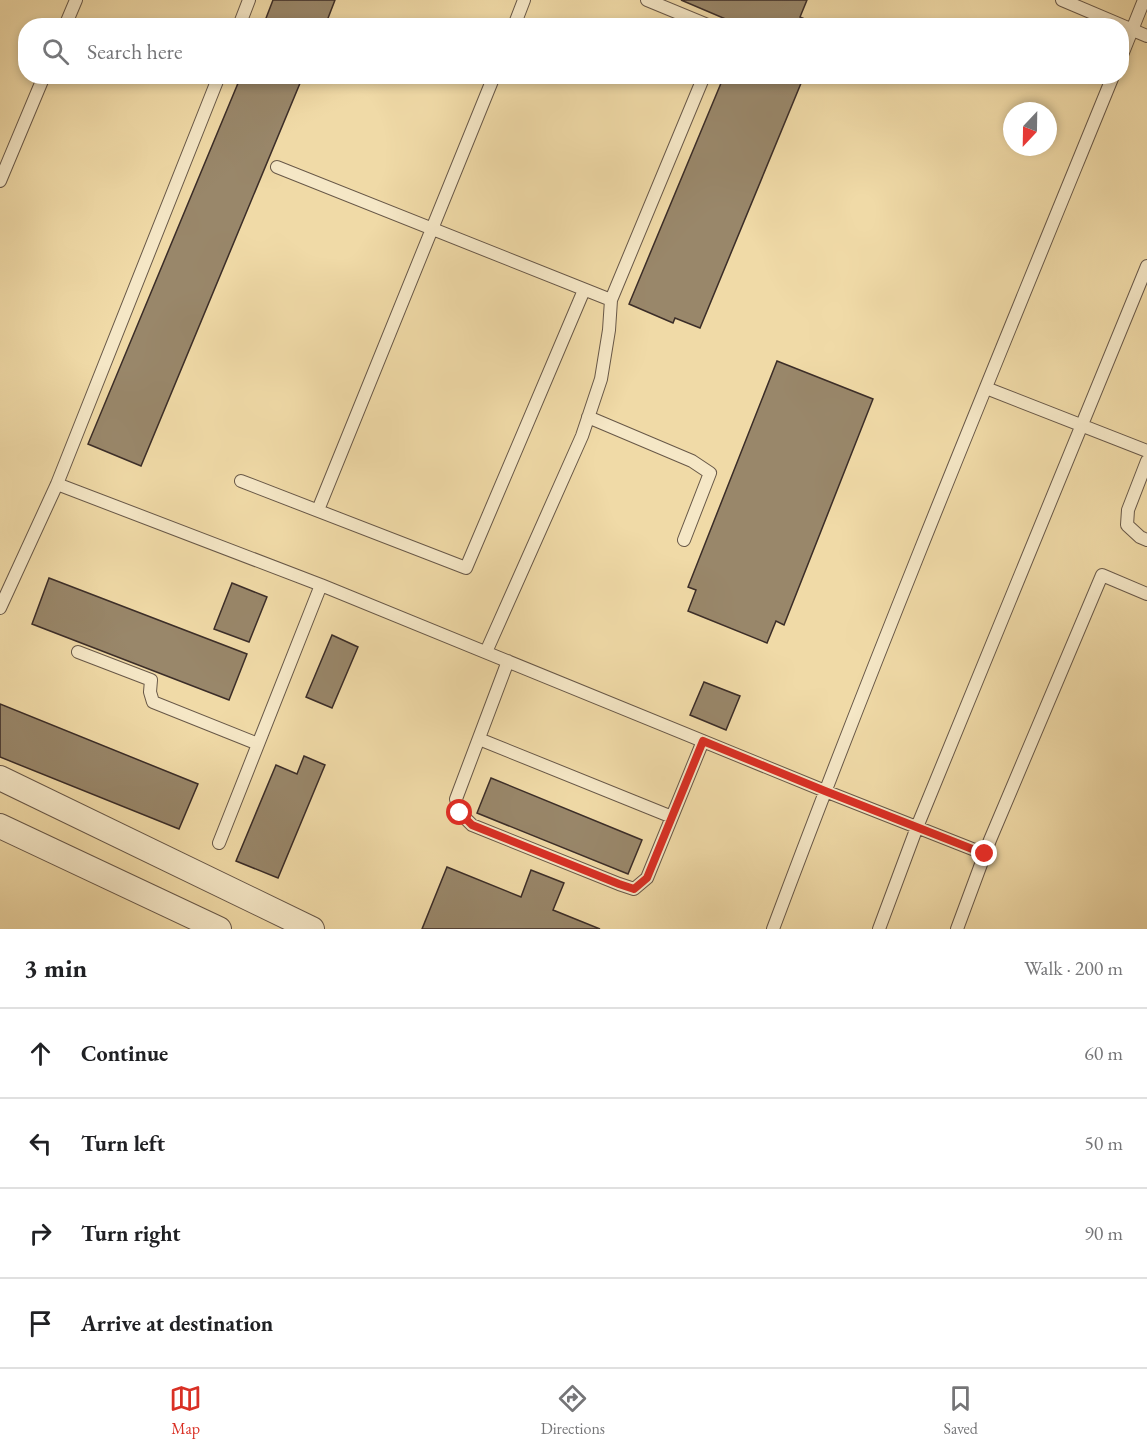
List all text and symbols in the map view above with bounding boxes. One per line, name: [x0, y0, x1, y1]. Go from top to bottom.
search box: [18, 18, 1129, 84]
icon: search: [39, 35, 72, 68]
text: Search here: [87, 37, 182, 66]
north arrow: [1003, 102, 1057, 156]
route start: [446, 799, 472, 825]
route end: [971, 840, 997, 866]
text: 3 min: [24, 951, 87, 985]
text: Walk · 200 m: [1024, 955, 1123, 981]
icon: ahead: [24, 1037, 57, 1070]
text: Continue: [81, 1039, 168, 1068]
text: 60 m: [1084, 1040, 1123, 1066]
icon: left: [24, 1127, 57, 1160]
text: Turn left: [81, 1129, 165, 1158]
text: 50 m: [1084, 1130, 1123, 1156]
icon: right: [24, 1217, 57, 1250]
text: Turn right: [81, 1219, 180, 1248]
text: 90 m: [1084, 1220, 1123, 1246]
icon: arrive: [24, 1307, 57, 1340]
text: Arrive at destination: [81, 1309, 273, 1338]
tab: Map: [169, 1382, 202, 1439]
tab: Directions: [541, 1382, 605, 1439]
tab: Saved: [943, 1382, 978, 1439]

